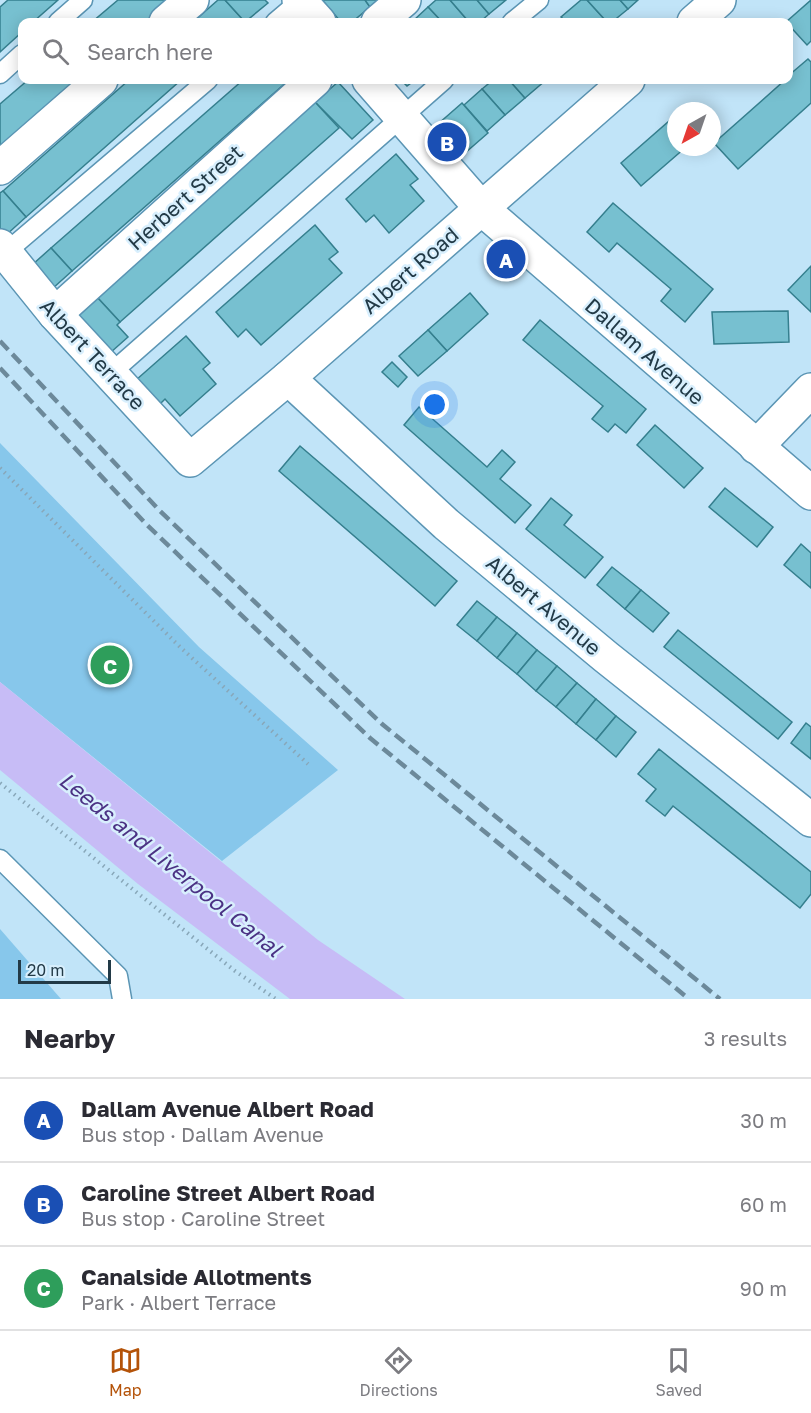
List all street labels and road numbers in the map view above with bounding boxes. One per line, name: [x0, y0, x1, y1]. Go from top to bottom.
street label: Herbert Street: [122, 139, 248, 255]
street label: Albert Road: [356, 221, 464, 319]
street label: Dallam Avenue: [580, 292, 710, 410]
street label: Albert Terrace: [35, 293, 151, 415]
street label: Albert Avenue: [481, 549, 607, 661]

